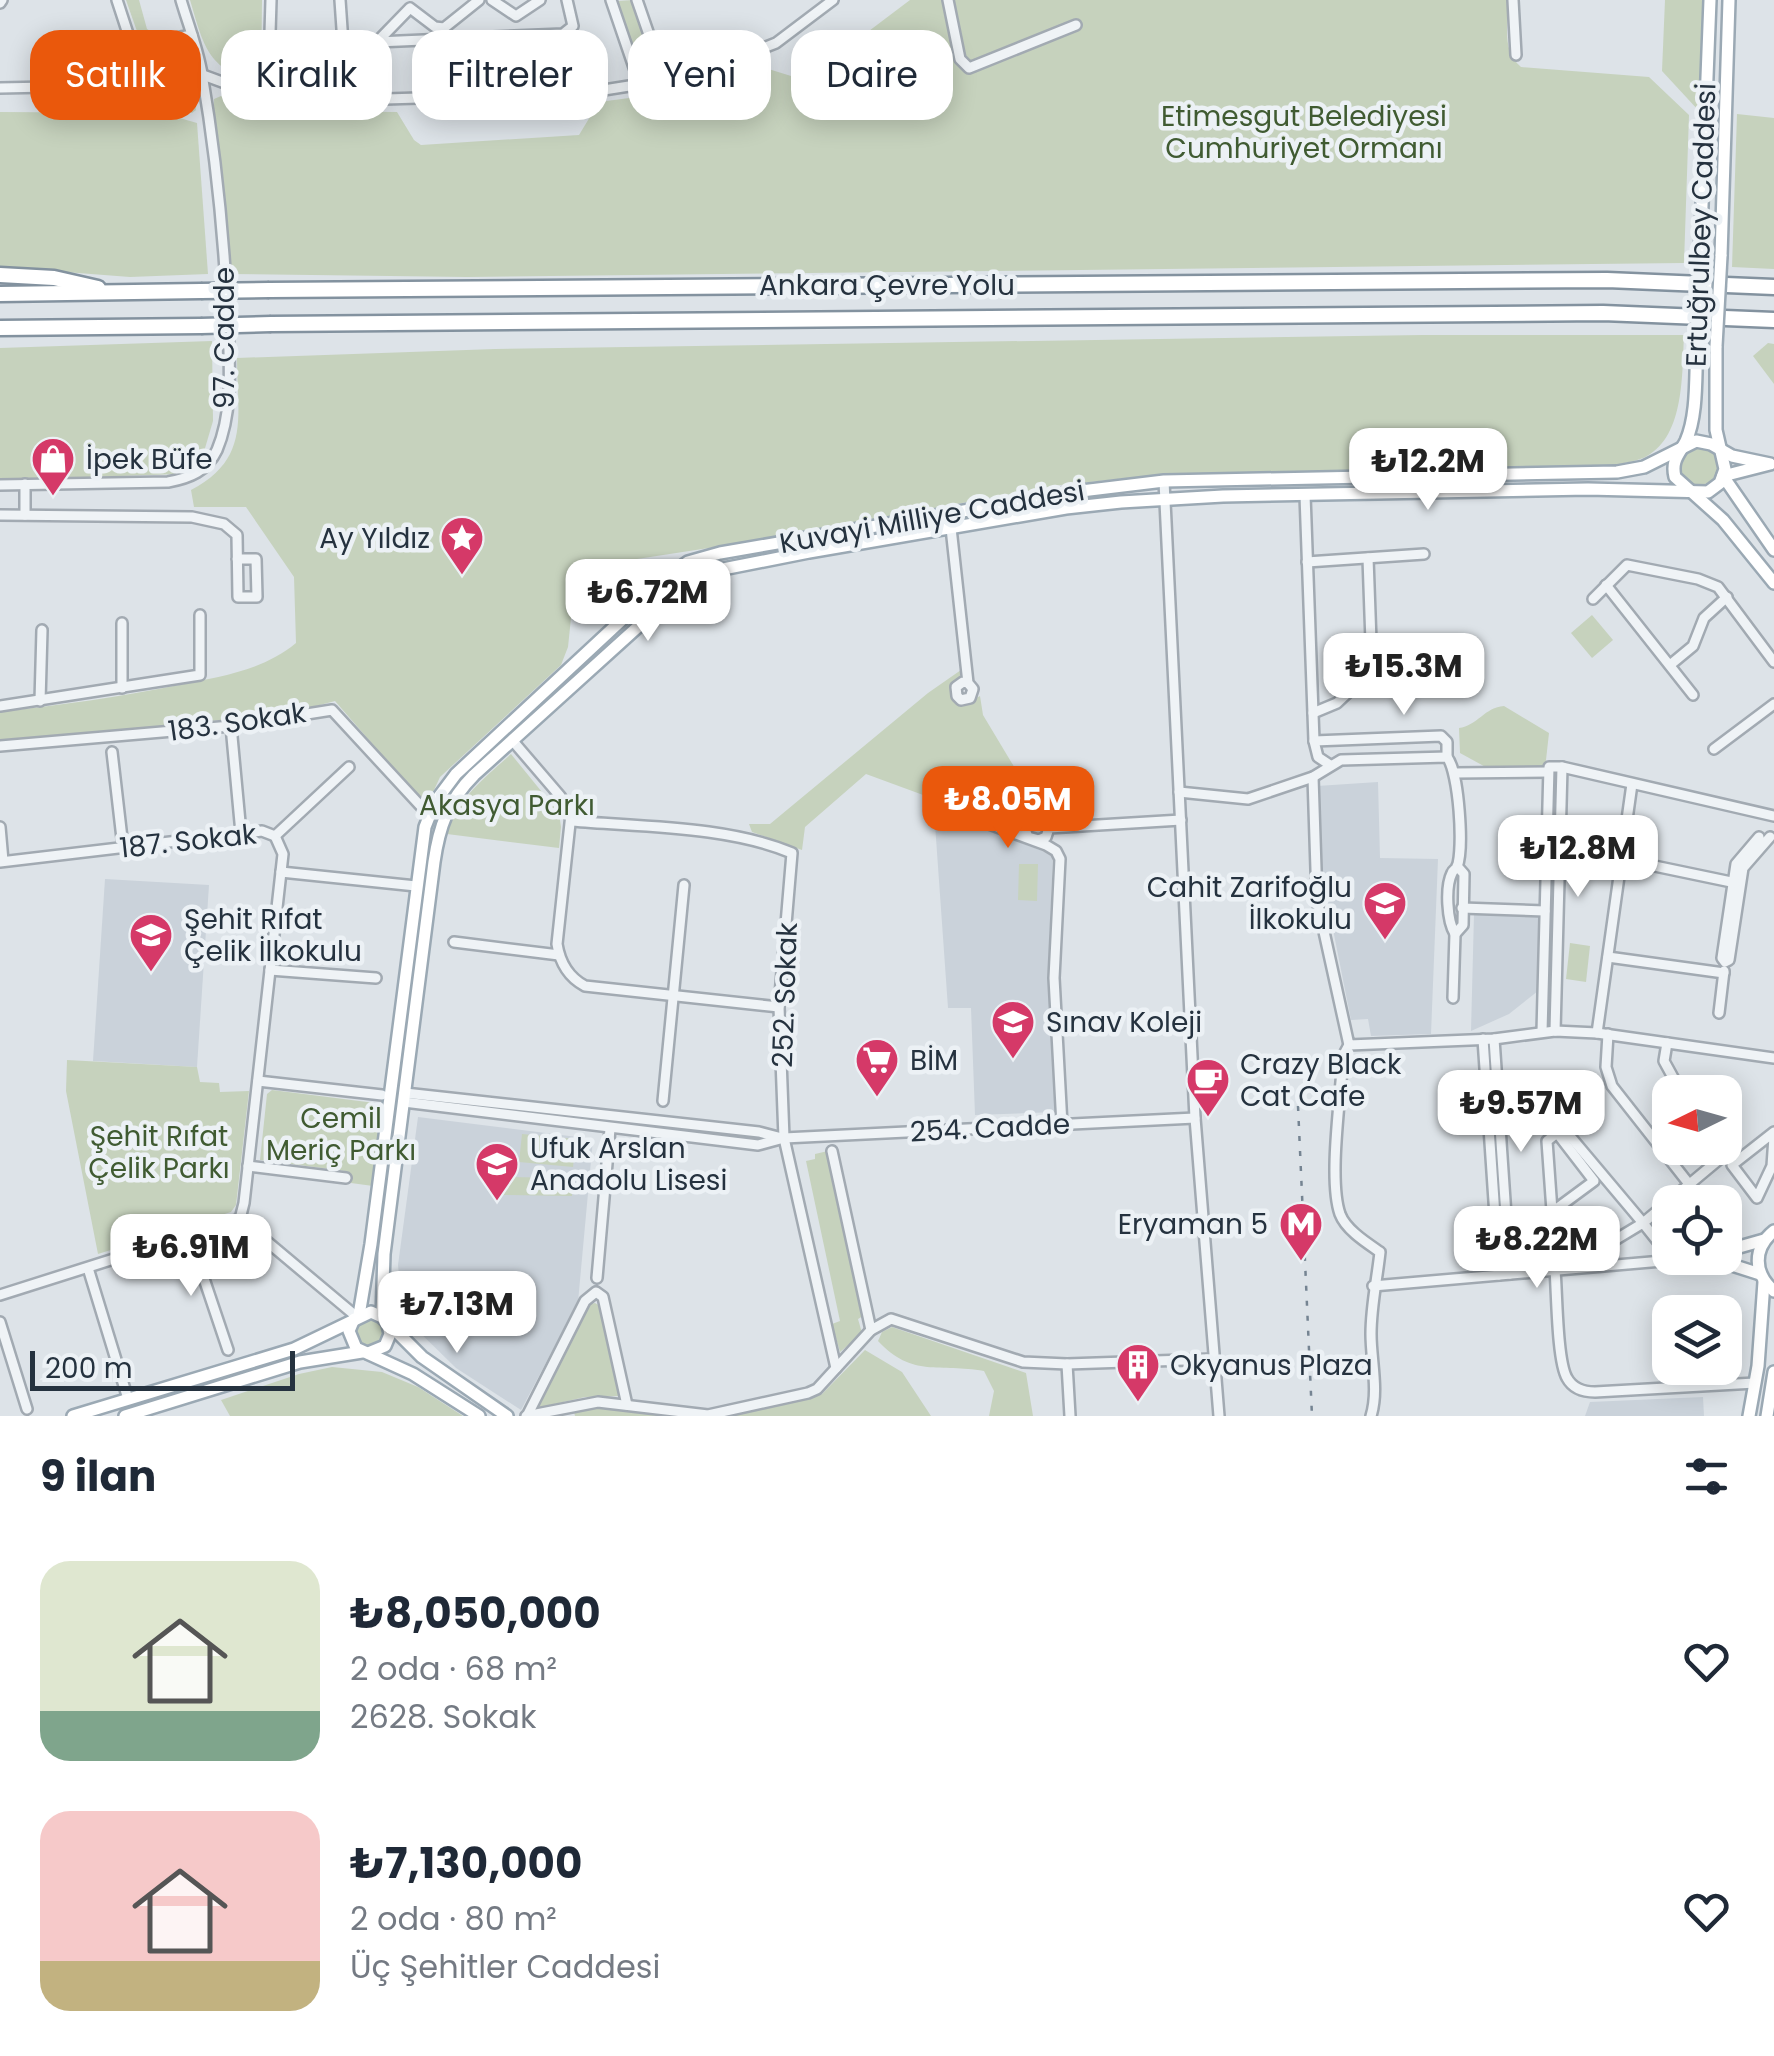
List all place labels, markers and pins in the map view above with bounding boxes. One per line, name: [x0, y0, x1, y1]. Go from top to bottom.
pin: ₺12.2M: [1347, 428, 1509, 513]
shop icon: İpek Büfe: [30, 436, 76, 497]
place label: İpek Büfe: [86, 440, 213, 479]
place icon: Ay Yıldız: [439, 515, 485, 576]
place label: Ay Yıldız: [319, 519, 430, 558]
pin: ₺6.72M: [567, 559, 729, 644]
pin: ₺15.3M: [1323, 633, 1485, 718]
pin: ₺8.05M: [927, 766, 1089, 851]
pin: ₺12.8M: [1497, 815, 1659, 900]
place label: Cahit Zarifoğlu İlkokulu: [1147, 868, 1352, 939]
school or university icon: Cahit Zarifoğlu İlkokulu: [1362, 880, 1408, 941]
place label: Şehit Rıfat Çelik İlkokulu: [184, 900, 362, 971]
school or university icon: Şehit Rıfat Çelik İlkokulu: [128, 912, 174, 973]
school or university icon: Sınav Koleji: [990, 999, 1036, 1060]
place label: Sınav Koleji: [1046, 1003, 1202, 1042]
supermarket icon: BİM: [854, 1037, 900, 1098]
place label: BİM: [910, 1041, 958, 1080]
place label: Crazy Black Cat Cafe: [1240, 1045, 1402, 1116]
cafe icon: Crazy Black Cat Cafe: [1185, 1057, 1231, 1118]
pin: ₺9.57M: [1440, 1070, 1602, 1155]
place label: Ufuk Arslan Anadolu Lisesi: [530, 1129, 727, 1200]
school or university icon: Ufuk Arslan Anadolu Lisesi: [474, 1141, 520, 1202]
metro station icon: Eryaman 5: [1278, 1201, 1324, 1262]
place label: Eryaman 5: [1118, 1205, 1268, 1244]
pin: ₺8.22M: [1456, 1206, 1618, 1291]
pin: ₺6.91M: [110, 1214, 272, 1299]
pin: ₺7.13M: [376, 1271, 538, 1356]
building icon: Okyanus Plaza: [1115, 1342, 1161, 1403]
place label: Okyanus Plaza: [1170, 1346, 1373, 1385]

